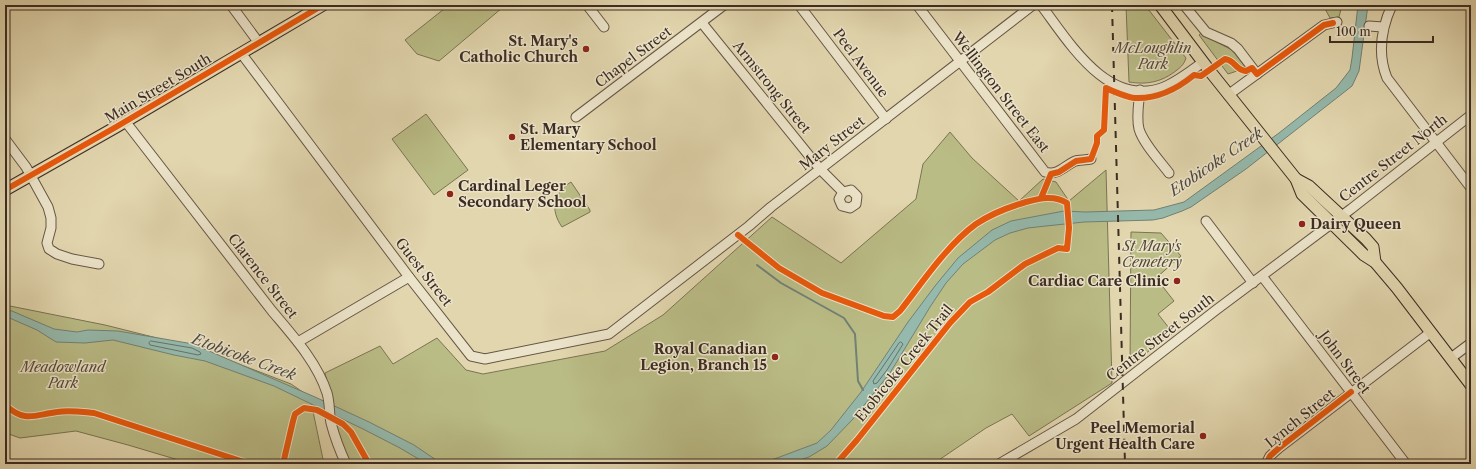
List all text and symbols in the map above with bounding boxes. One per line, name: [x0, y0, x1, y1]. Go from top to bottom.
scale bar: [1330, 18, 1433, 44]
street label: Chapel Street: [591, 22, 675, 92]
text: 100 m: [1336, 24, 1371, 39]
street label: Peel Avenue: [829, 25, 893, 101]
street label: Wellington Street East: [948, 27, 1054, 156]
place label: St. Mary's Catholic Church: [459, 32, 578, 66]
street label: Armstrong Street: [728, 36, 815, 137]
park label: McLoughlin Park: [1113, 39, 1191, 73]
marker: St. Mary's Catholic Church: [581, 44, 591, 54]
street label: Main Street South: [102, 49, 215, 127]
street label: Centre Street North: [1335, 110, 1451, 206]
street label: Mary Street: [796, 112, 868, 174]
place label: St. Mary Elementary School: [520, 120, 657, 154]
water label: Etobicoke Creek: [1164, 123, 1266, 200]
marker: St. Mary Elementary School: [507, 132, 517, 142]
place label: Cardinal Leger Secondary School: [458, 177, 587, 211]
marker: Cardinal Leger Secondary School: [445, 189, 455, 199]
place label: Dairy Queen: [1310, 215, 1402, 233]
marker: Dairy Queen: [1297, 219, 1307, 229]
street label: Clarence Street: [224, 230, 302, 322]
street label: Guest Street: [392, 234, 456, 310]
park label: St Mary's Cemetery: [1121, 237, 1182, 271]
place label: Cardiac Care Clinic: [1028, 272, 1169, 290]
marker: Cardiac Care Clinic: [1172, 276, 1182, 286]
street label: Centre Street South: [1102, 289, 1218, 385]
street label: Etobicoke Creek Trail: [851, 301, 957, 425]
street label: John Street: [1314, 325, 1375, 397]
water label: Etobicoke Creek: [189, 329, 299, 384]
place label: Royal Canadian Legion, Branch 15: [640, 340, 767, 374]
marker: Royal Canadian Legion, Branch 15: [770, 352, 780, 362]
park label: Meadowland Park: [19, 358, 107, 392]
street label: Lynch Street: [1261, 384, 1339, 452]
place label: Peel Memorial Urgent Health Care: [1055, 419, 1195, 453]
marker: Peel Memorial Urgent Health Care: [1198, 431, 1208, 441]

